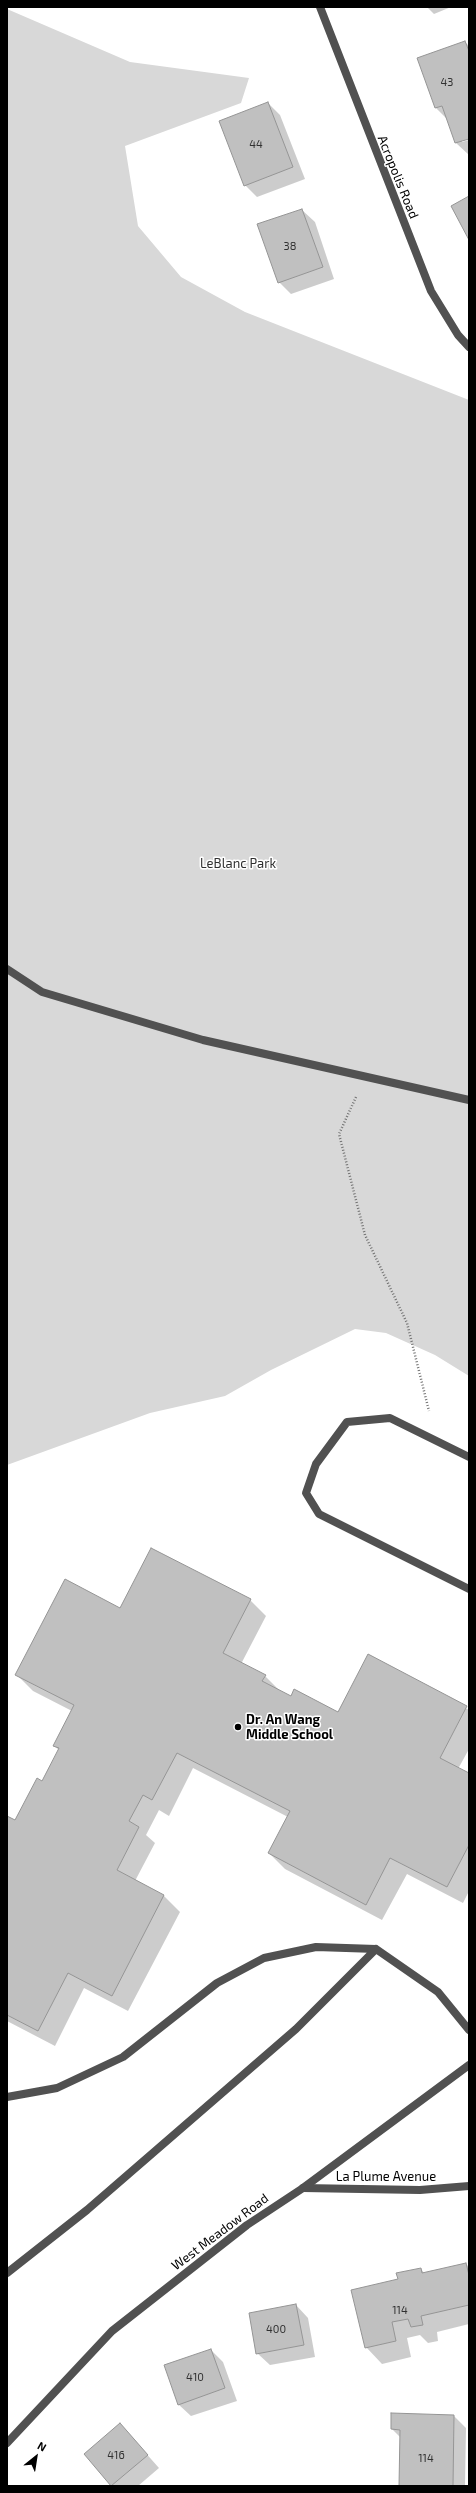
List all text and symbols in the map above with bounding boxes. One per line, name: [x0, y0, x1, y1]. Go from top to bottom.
house number: 43: [441, 75, 453, 89]
street label: Acropolis Road: [374, 133, 422, 221]
house number: 44: [249, 137, 263, 151]
house number: 38: [284, 239, 296, 253]
park label: LeBlanc Park: [200, 856, 276, 872]
place label: Dr. An Wang Middle School: [246, 1712, 333, 1743]
marker: Dr. An Wang Middle School: [233, 1722, 243, 1732]
street label: La Plume Avenue: [336, 2169, 436, 2185]
street label: West Meadow Road: [168, 2190, 272, 2274]
house number: 114: [392, 2303, 408, 2317]
house number: 400: [266, 2322, 286, 2336]
house number: 410: [186, 2370, 204, 2384]
north arrow: [16, 2437, 56, 2477]
text: N: [36, 2439, 49, 2454]
house number: 416: [107, 2448, 125, 2462]
house number: 114: [418, 2451, 434, 2465]

